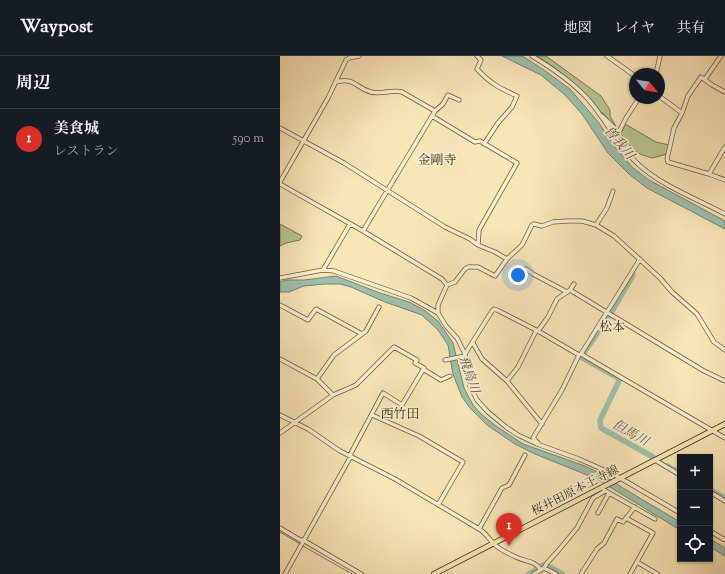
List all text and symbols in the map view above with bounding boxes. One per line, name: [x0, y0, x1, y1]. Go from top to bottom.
text: Waypost: [20, 14, 93, 41]
text: 地図: [564, 19, 592, 39]
text: レイヤ: [614, 19, 655, 39]
text: 共有: [677, 19, 705, 39]
north arrow: [629, 68, 665, 104]
text: 周辺: [16, 72, 50, 96]
text: 美食城: [54, 119, 99, 140]
water label: 曽我川: [599, 123, 639, 166]
text: 1: [27, 130, 31, 148]
text: 590 m: [233, 130, 264, 148]
text: レストラン: [54, 143, 119, 161]
district label: 金剛寺: [417, 152, 457, 170]
your location: [508, 265, 528, 285]
district label: 松本: [599, 319, 625, 337]
water label: 飛鳥川: [453, 353, 484, 398]
district label: 西竹田: [380, 406, 420, 424]
water label: 但馬川: [609, 416, 653, 452]
map controls: [677, 454, 713, 562]
button: +: [677, 454, 713, 490]
street label: 桜井田原本王寺線: [529, 461, 622, 521]
button: −: [677, 490, 713, 526]
pin: 1: [496, 513, 522, 546]
button: locate: [677, 526, 713, 562]

